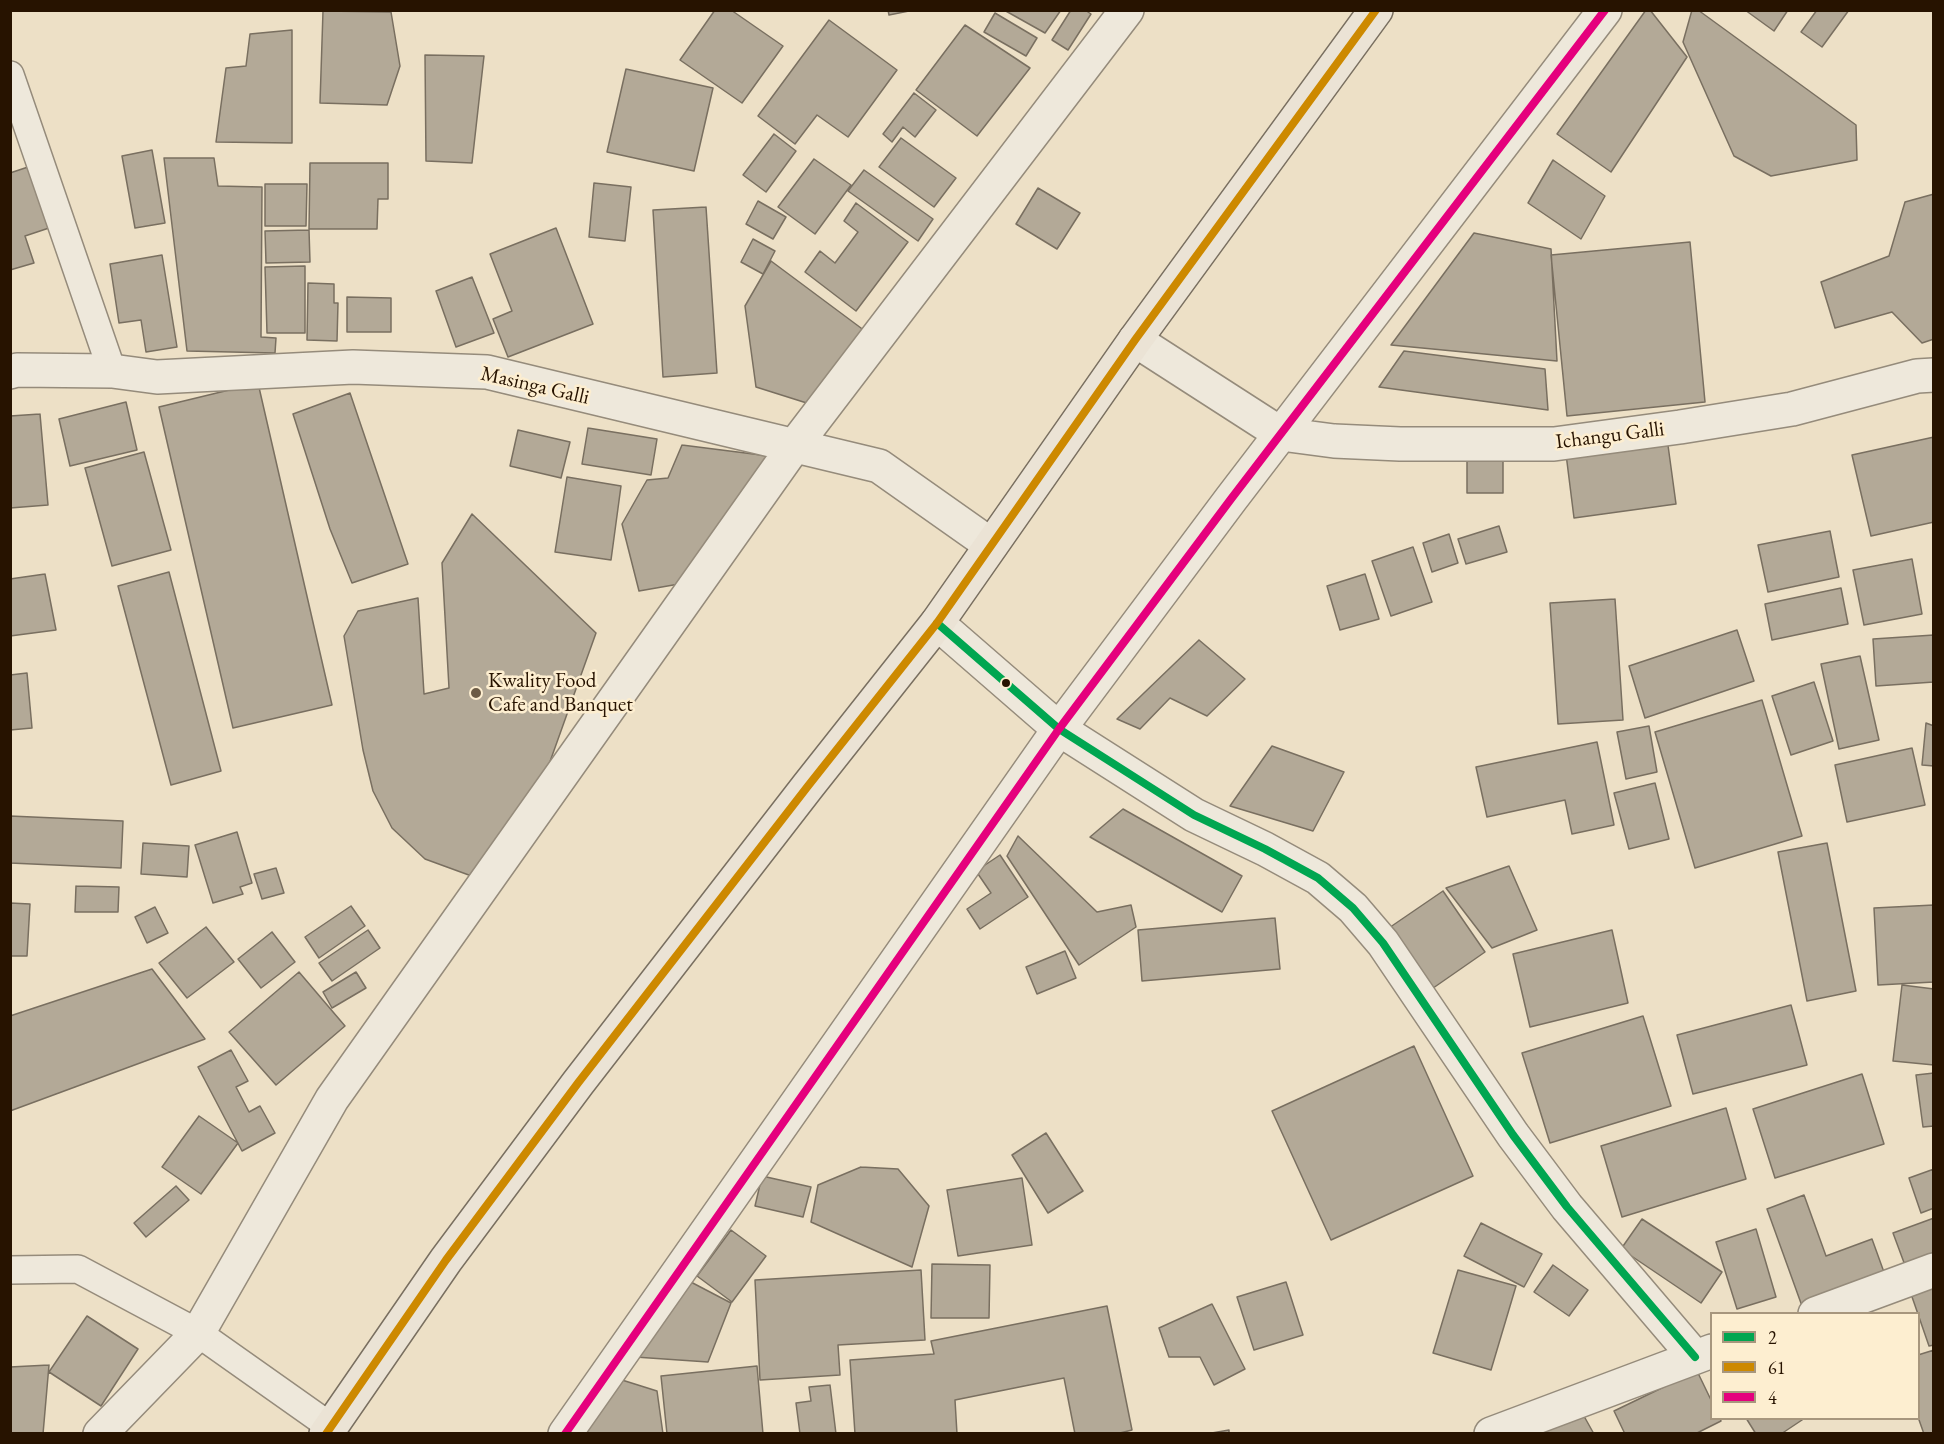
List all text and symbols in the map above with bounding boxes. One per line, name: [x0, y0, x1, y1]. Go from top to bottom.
street label: Masinga Galli: [478, 361, 592, 411]
street label: Ichangu Galli: [1554, 417, 1666, 455]
place label: Kwality Food Cafe and Banquet: [488, 668, 633, 718]
unlabelled marker: [1000, 677, 1012, 689]
marker: Kwality Food Cafe and Banquet: [469, 686, 483, 700]
legend: [1710, 1312, 1920, 1420]
text: 2: [1768, 1326, 1777, 1349]
text: 61: [1768, 1356, 1785, 1379]
text: 4: [1768, 1386, 1777, 1409]

